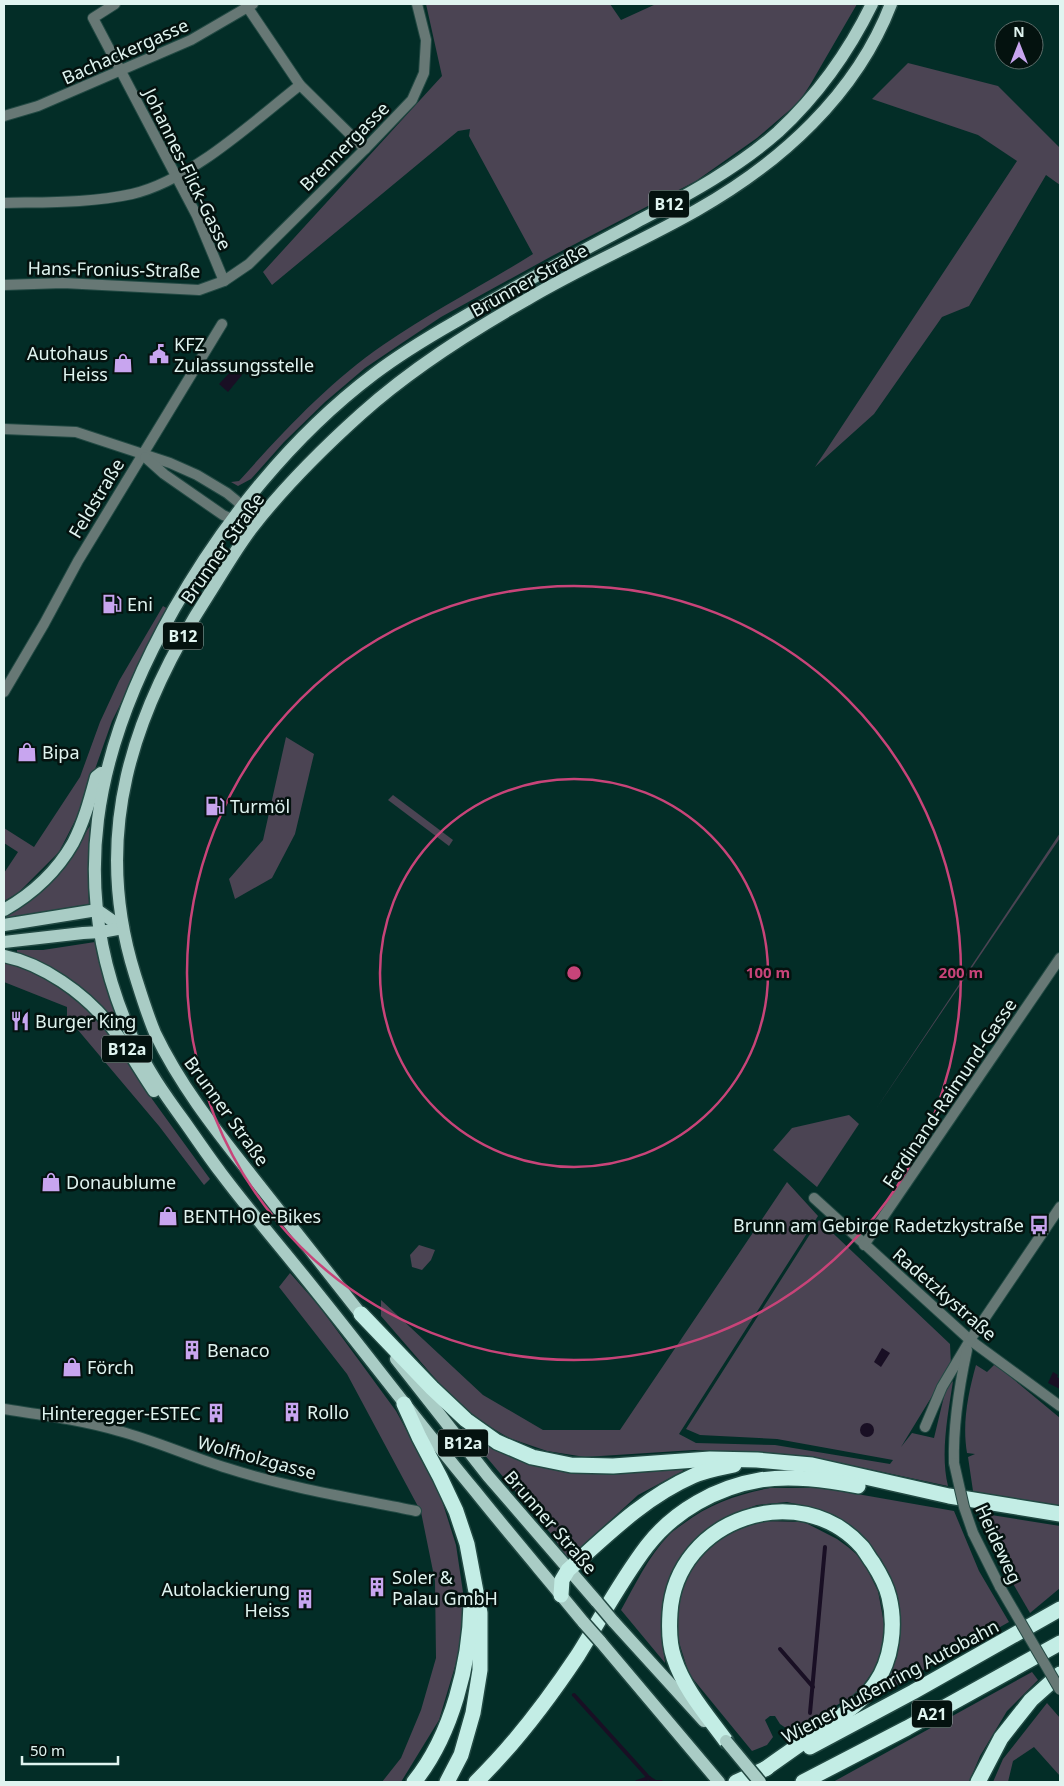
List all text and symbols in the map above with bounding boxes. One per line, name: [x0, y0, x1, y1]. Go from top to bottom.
street label: Bachackergasse: [58, 12, 192, 90]
north arrow: [994, 20, 1044, 70]
text: N: [1013, 22, 1025, 41]
street label: Johannes-Flick-Gasse: [138, 82, 238, 254]
street label: Brennergasse: [294, 96, 394, 196]
road number: B12: [649, 190, 689, 218]
street label: Brunner Straße: [466, 238, 592, 322]
street label: Hans-Fronius-Straße: [27, 255, 201, 283]
place label: KFZ Zulassungsstelle: [174, 332, 314, 377]
place label: Autohaus Heiss: [27, 341, 108, 386]
public building icon: KFZ Zulassungsstelle: [148, 343, 170, 365]
shop icon: Autohaus Heiss: [112, 352, 134, 374]
street label: Feldstraße: [63, 454, 129, 542]
street label: Brunner Straße: [175, 488, 269, 608]
place label: Eni: [127, 592, 153, 616]
fuel station icon: Eni: [101, 593, 123, 615]
road number: B12: [163, 622, 203, 650]
place label: Bipa: [42, 740, 80, 764]
shop icon: Bipa: [16, 741, 38, 763]
place label: Turmöl: [230, 794, 290, 818]
fuel station icon: Turmöl: [204, 795, 226, 817]
text: 100 m: [746, 962, 790, 982]
text: 200 m: [939, 962, 983, 982]
centre of rings: [565, 964, 583, 982]
street label: Ferdinand-Raimund-Gasse: [876, 993, 1022, 1193]
place label: Burger King: [35, 1009, 136, 1033]
restaurant icon: Burger King: [9, 1010, 31, 1032]
road number: B12a: [102, 1036, 152, 1062]
street label: Brunner Straße: [179, 1051, 275, 1171]
place label: Donaublume: [66, 1170, 176, 1194]
shop icon: Donaublume: [40, 1171, 62, 1193]
place label: BENTHO e-Bikes: [183, 1204, 321, 1228]
shop icon: BENTHO e-Bikes: [157, 1205, 179, 1227]
place label: Brunn am Gebirge Radetzkystraße: [733, 1213, 1024, 1237]
bus stop icon: Brunn am Gebirge Radetzkystraße: [1028, 1214, 1050, 1236]
street label: Radetzkystraße: [888, 1242, 1002, 1346]
place label: Benaco: [207, 1338, 270, 1362]
building icon: Benaco: [181, 1339, 203, 1361]
place label: Förch: [87, 1355, 134, 1379]
shop icon: Förch: [61, 1356, 83, 1378]
place label: Rollo: [307, 1400, 349, 1424]
place label: Hinteregger-ESTEC: [41, 1401, 201, 1425]
building icon: Rollo: [281, 1401, 303, 1423]
building icon: Hinteregger-ESTEC: [205, 1402, 227, 1424]
street label: Wolfholzgasse: [195, 1430, 319, 1484]
road number: B12a: [438, 1430, 488, 1456]
street label: Brunner Straße: [499, 1465, 603, 1579]
street label: Heideweg: [970, 1501, 1028, 1587]
place label: Soler & Palau GmbH: [392, 1565, 498, 1610]
building icon: Soler & Palau GmbH: [366, 1576, 388, 1598]
place label: Autolackierung Heiss: [161, 1577, 290, 1622]
building icon: Autolackierung Heiss: [294, 1588, 316, 1610]
street label: Wiener Außenring Autobahn: [777, 1613, 1003, 1749]
road number: A21: [912, 1700, 952, 1728]
scale bar: [22, 1734, 119, 1766]
text: 50 m: [30, 1740, 65, 1760]

